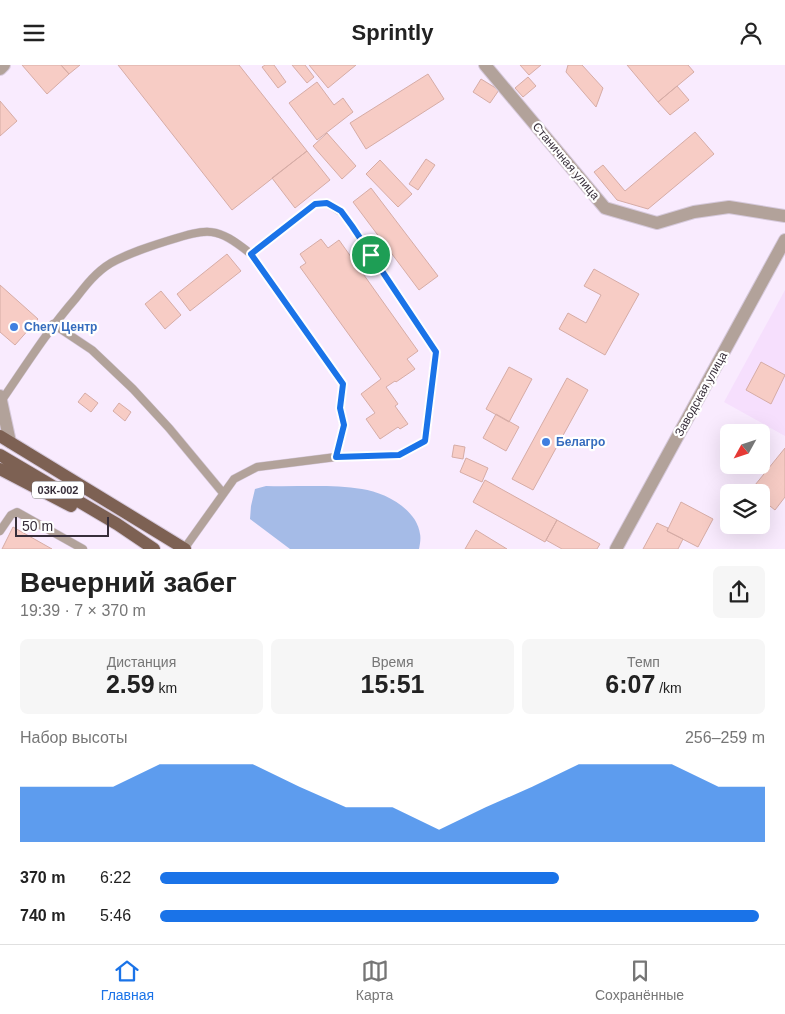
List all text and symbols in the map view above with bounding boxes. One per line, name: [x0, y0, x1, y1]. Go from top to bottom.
icon: menu: [20, 19, 48, 47]
icon: person: [737, 19, 765, 47]
text: Sprintly: [352, 20, 433, 45]
street label: Станичная улица: [530, 120, 603, 203]
pin: [350, 234, 392, 276]
icon: arrive: [357, 241, 385, 269]
place label: Chery Центр: [24, 320, 97, 334]
marker: Chery Центр: [8, 321, 20, 333]
street label: Заводская улица: [672, 349, 730, 439]
north arrow: [720, 424, 770, 474]
map controls: [720, 424, 770, 534]
place label: Белагро: [556, 435, 605, 449]
marker: Белагро: [540, 436, 552, 448]
road number: 03К-002: [32, 481, 84, 499]
button: layers: [720, 484, 770, 534]
scale bar: [15, 514, 109, 537]
text: 50 m: [22, 518, 53, 534]
button: share: [713, 566, 765, 618]
text: Вечерний забег: [20, 567, 237, 598]
text: 19:39 · 7 × 370 m: [20, 602, 146, 619]
text: Дистанция: [107, 654, 176, 670]
text: Время: [371, 654, 414, 670]
text: Темп: [627, 654, 660, 670]
text: 2.59: [106, 670, 155, 698]
text: 15:51: [361, 670, 424, 698]
text: 6:07: [605, 670, 655, 698]
text: km: [155, 680, 177, 696]
text: /km: [655, 680, 682, 696]
text: Набор высоты: [20, 729, 127, 746]
text: 256–259 m: [685, 729, 765, 746]
text: 370 m: [20, 869, 65, 886]
text: 6:22: [100, 869, 131, 886]
text: 740 m: [20, 907, 65, 924]
text: 5:46: [100, 907, 131, 924]
tab: Главная: [101, 957, 154, 1003]
tab: Карта: [356, 957, 393, 1003]
tab: Сохранённые: [595, 957, 684, 1003]

